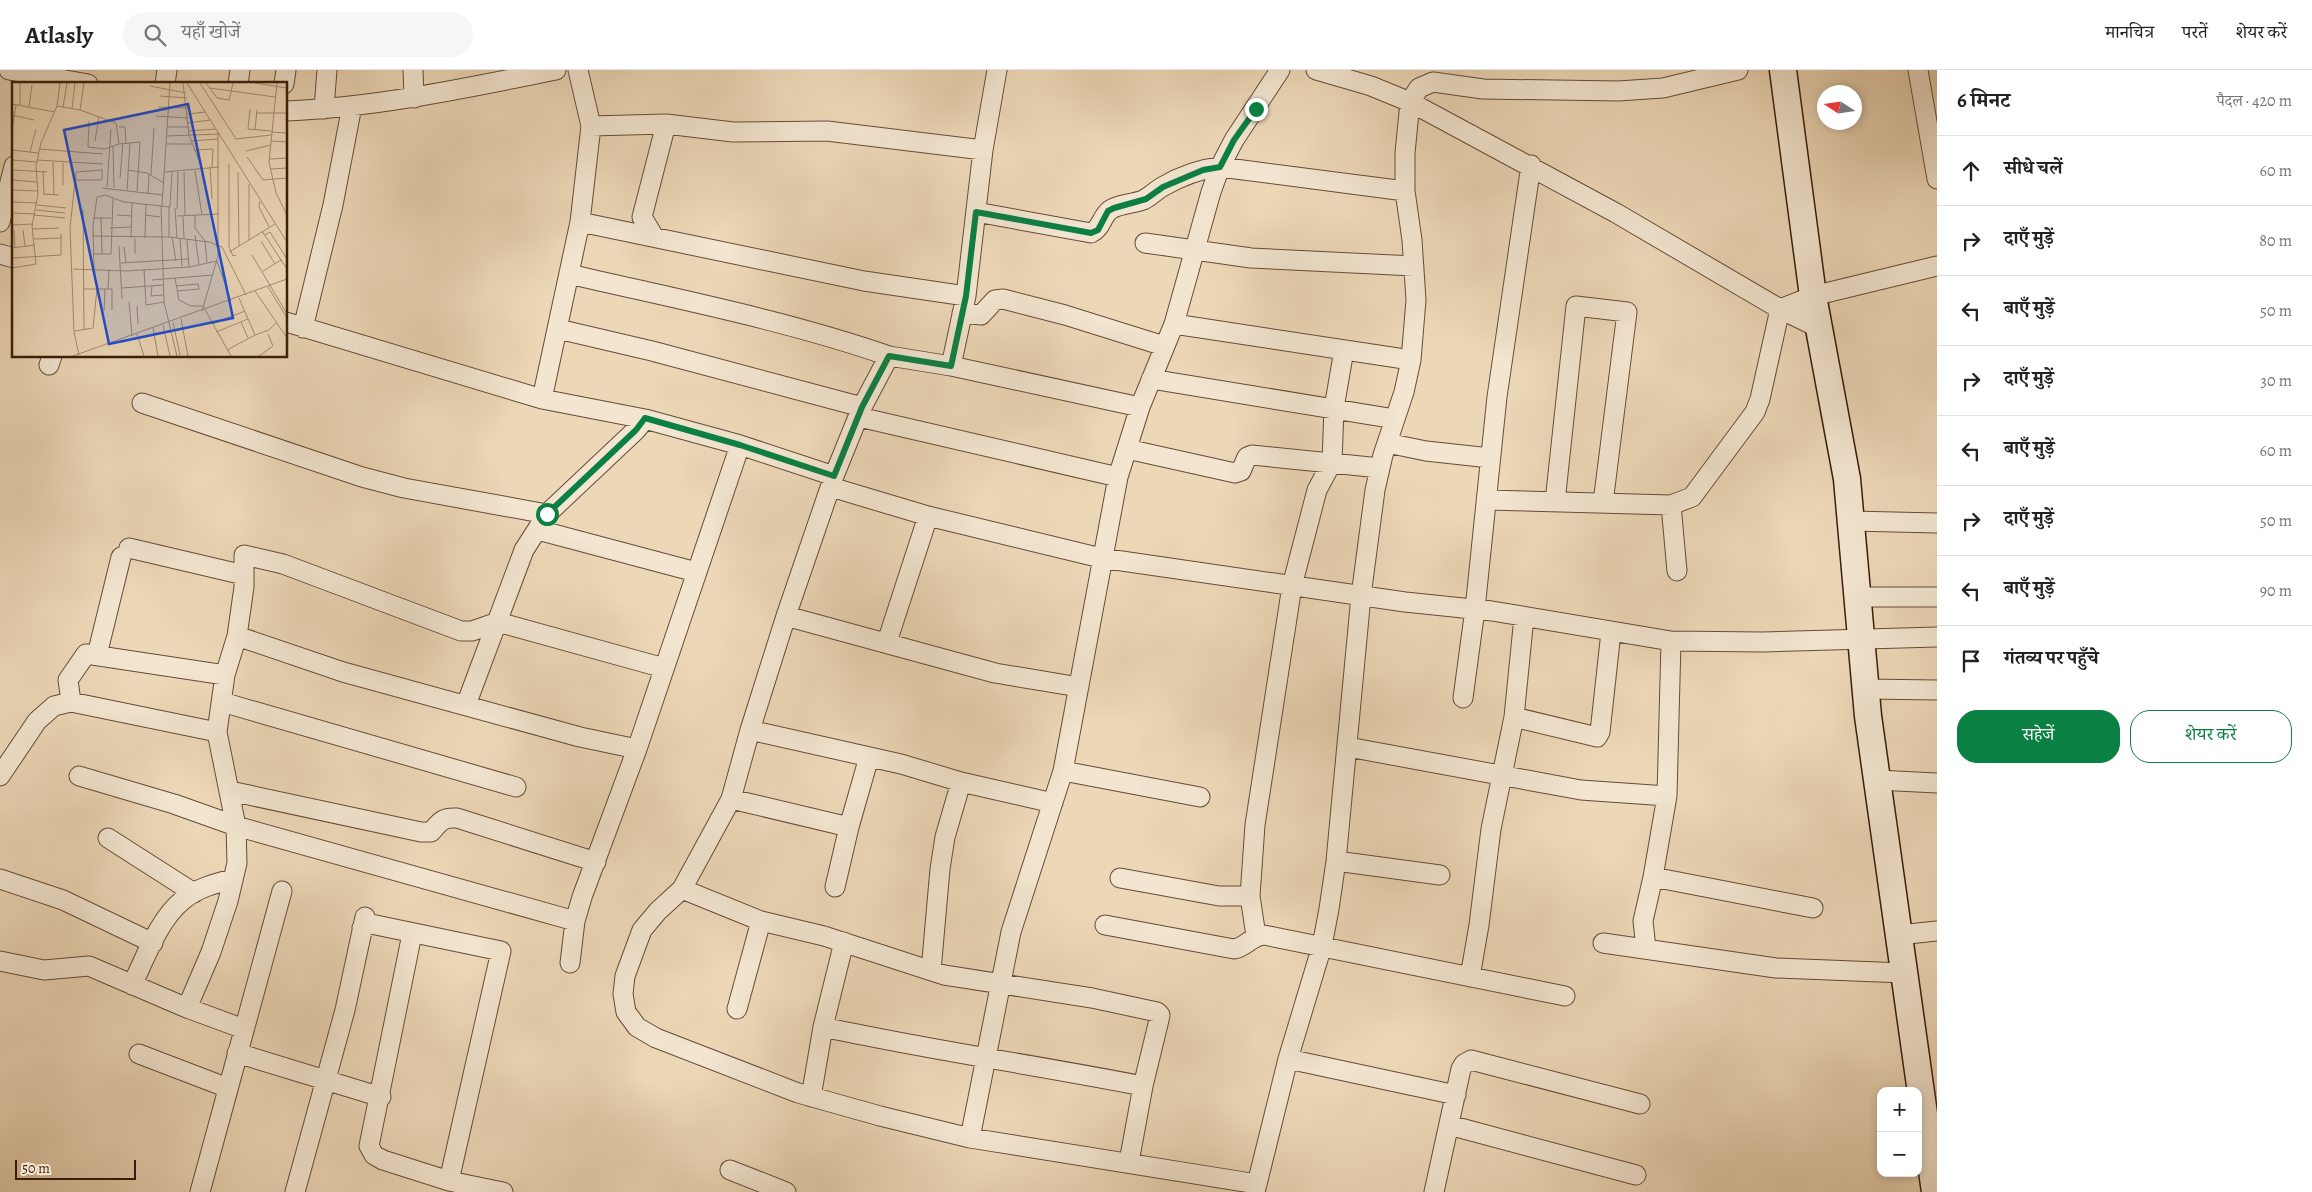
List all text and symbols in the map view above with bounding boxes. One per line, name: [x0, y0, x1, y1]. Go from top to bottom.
search box: [123, 12, 473, 57]
text: Atlasly: [25, 19, 93, 51]
text: यहाँ खोजें: [181, 19, 241, 45]
text: मानचित्र: [2105, 20, 2154, 44]
text: परतें: [2182, 20, 2208, 44]
text: शेयर करें: [2236, 20, 2287, 44]
icon: search: [141, 21, 169, 49]
inset map: [12, 82, 288, 358]
north arrow: [1817, 85, 1862, 130]
text: 6 मिनट: [1957, 86, 2010, 114]
text: पैदल · 420 m: [2216, 90, 2292, 112]
route end: [1245, 98, 1268, 121]
text: सीधे चलें: [2004, 155, 2062, 181]
icon: ahead: [1957, 157, 1985, 185]
text: 60 m: [2260, 160, 2292, 182]
text: दाएँ मुड़ें: [2004, 225, 2054, 251]
icon: right: [1957, 227, 1985, 255]
text: 80 m: [2259, 230, 2292, 252]
text: बाएँ मुड़ें: [2004, 295, 2054, 321]
icon: left: [1957, 297, 1985, 325]
text: 50 m: [2260, 300, 2292, 322]
text: दाएँ मुड़ें: [2004, 365, 2054, 391]
icon: right: [1957, 367, 1985, 395]
text: 30 m: [2260, 370, 2292, 392]
text: बाएँ मुड़ें: [2004, 435, 2054, 461]
icon: left: [1957, 437, 1985, 465]
text: 60 m: [2260, 440, 2292, 462]
route start: [536, 503, 559, 526]
text: दाएँ मुड़ें: [2004, 505, 2054, 531]
icon: right: [1957, 507, 1985, 535]
text: 50 m: [2260, 510, 2292, 532]
text: बाएँ मुड़ें: [2004, 575, 2054, 601]
icon: left: [1957, 577, 1985, 605]
text: 90 m: [2260, 580, 2292, 602]
text: गंतव्य पर पहुँचे: [2004, 645, 2099, 671]
icon: arrive: [1957, 647, 1985, 675]
button: सहेजें: [1957, 710, 2120, 763]
button: शेयर करें: [2130, 710, 2292, 763]
map controls: [1877, 1087, 1922, 1177]
button: +: [1877, 1087, 1922, 1132]
button: −: [1877, 1132, 1922, 1177]
scale bar: [15, 1157, 136, 1180]
text: 50 m: [22, 1159, 50, 1178]

